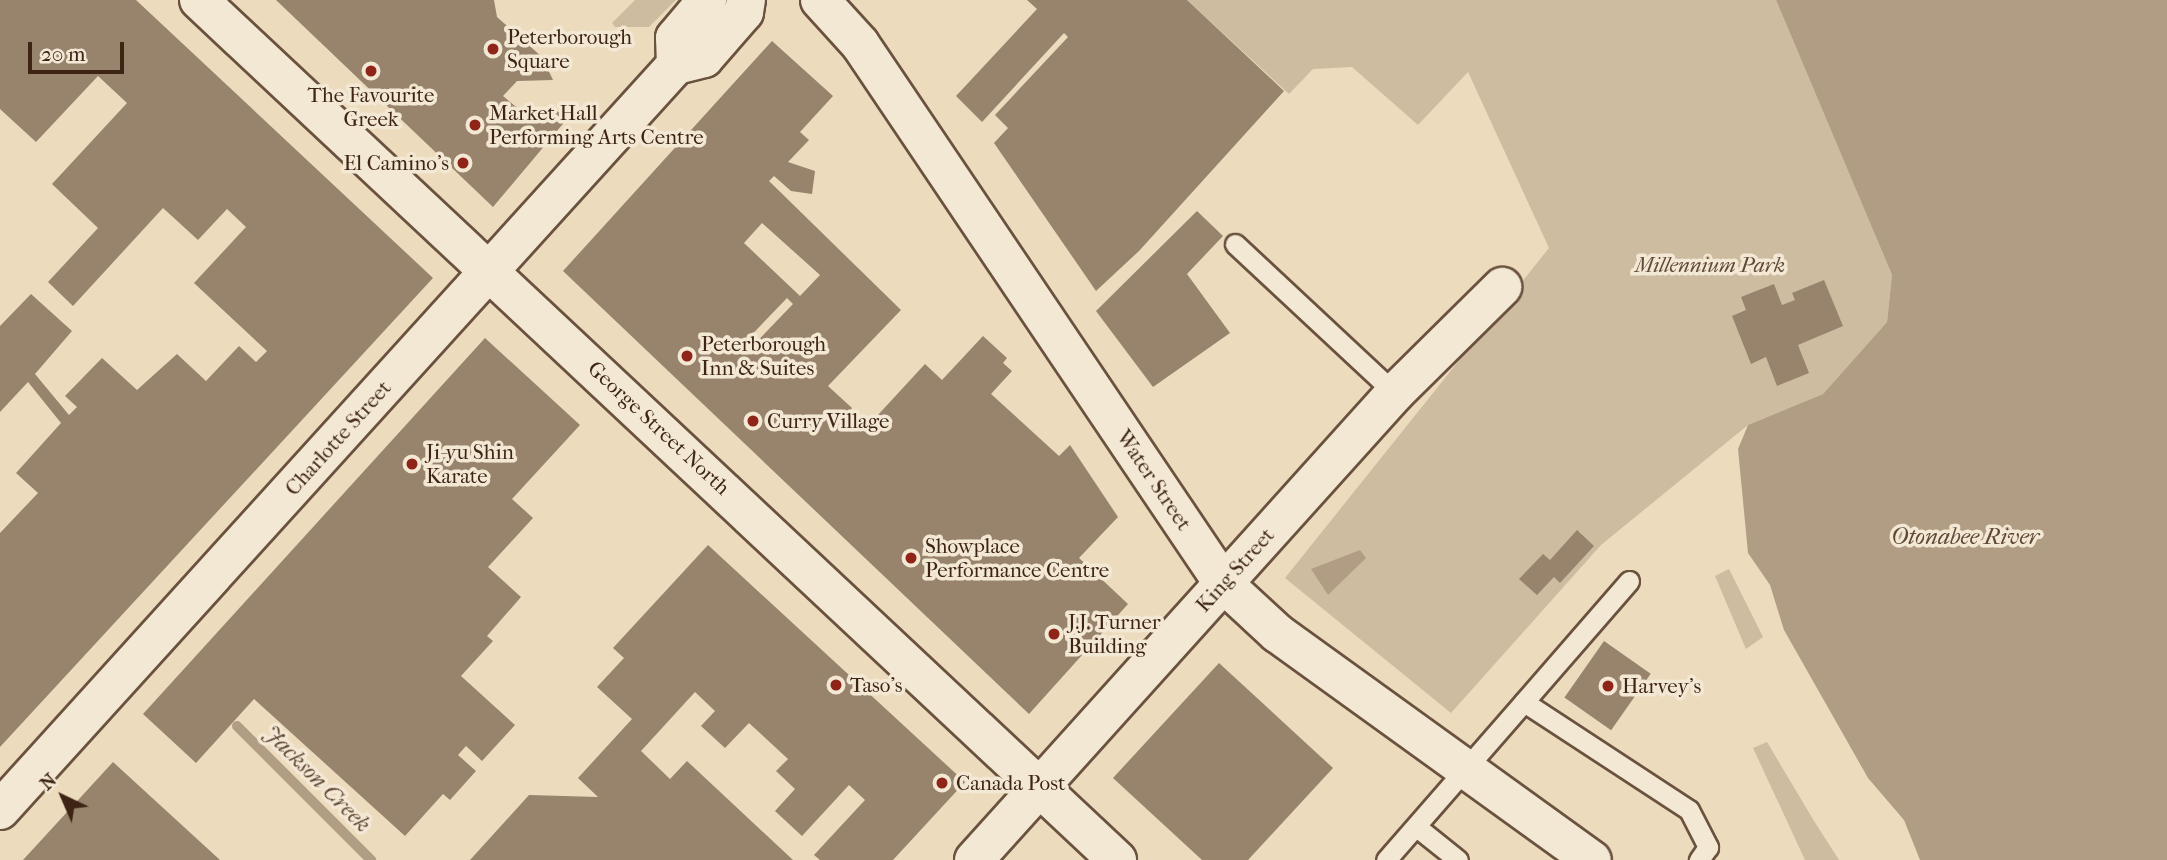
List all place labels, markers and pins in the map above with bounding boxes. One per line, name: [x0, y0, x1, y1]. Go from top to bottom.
place label: Peterborough Square: [507, 24, 632, 74]
marker: Peterborough Square: [485, 41, 501, 57]
marker: The Favourite Greek: [363, 63, 379, 79]
place label: The Favourite Greek: [308, 82, 434, 132]
place label: Market Hall Performing Arts Centre: [489, 100, 704, 150]
marker: Market Hall Performing Arts Centre: [467, 117, 483, 133]
place label: El Camino's: [344, 150, 449, 176]
marker: El Camino's: [455, 155, 471, 171]
place label: Peterborough Inn & Suites: [701, 331, 826, 381]
marker: Peterborough Inn & Suites: [679, 348, 695, 364]
place label: Curry Village: [767, 408, 889, 434]
marker: Curry Village: [745, 413, 761, 429]
place label: Ji-yu Shin Karate: [426, 439, 514, 489]
marker: Ji-yu Shin Karate: [404, 456, 420, 472]
place label: Showplace Performance Centre: [925, 533, 1109, 583]
marker: Showplace Performance Centre: [903, 550, 919, 566]
place label: J.J. Turner Building: [1068, 609, 1161, 659]
marker: J.J. Turner Building: [1046, 626, 1062, 642]
place label: Taso's: [850, 672, 903, 698]
place label: Harvey's: [1622, 673, 1701, 699]
marker: Taso's: [828, 677, 844, 693]
marker: Harvey's: [1600, 678, 1616, 694]
place label: Canada Post: [956, 770, 1066, 796]
marker: Canada Post: [934, 775, 950, 791]

